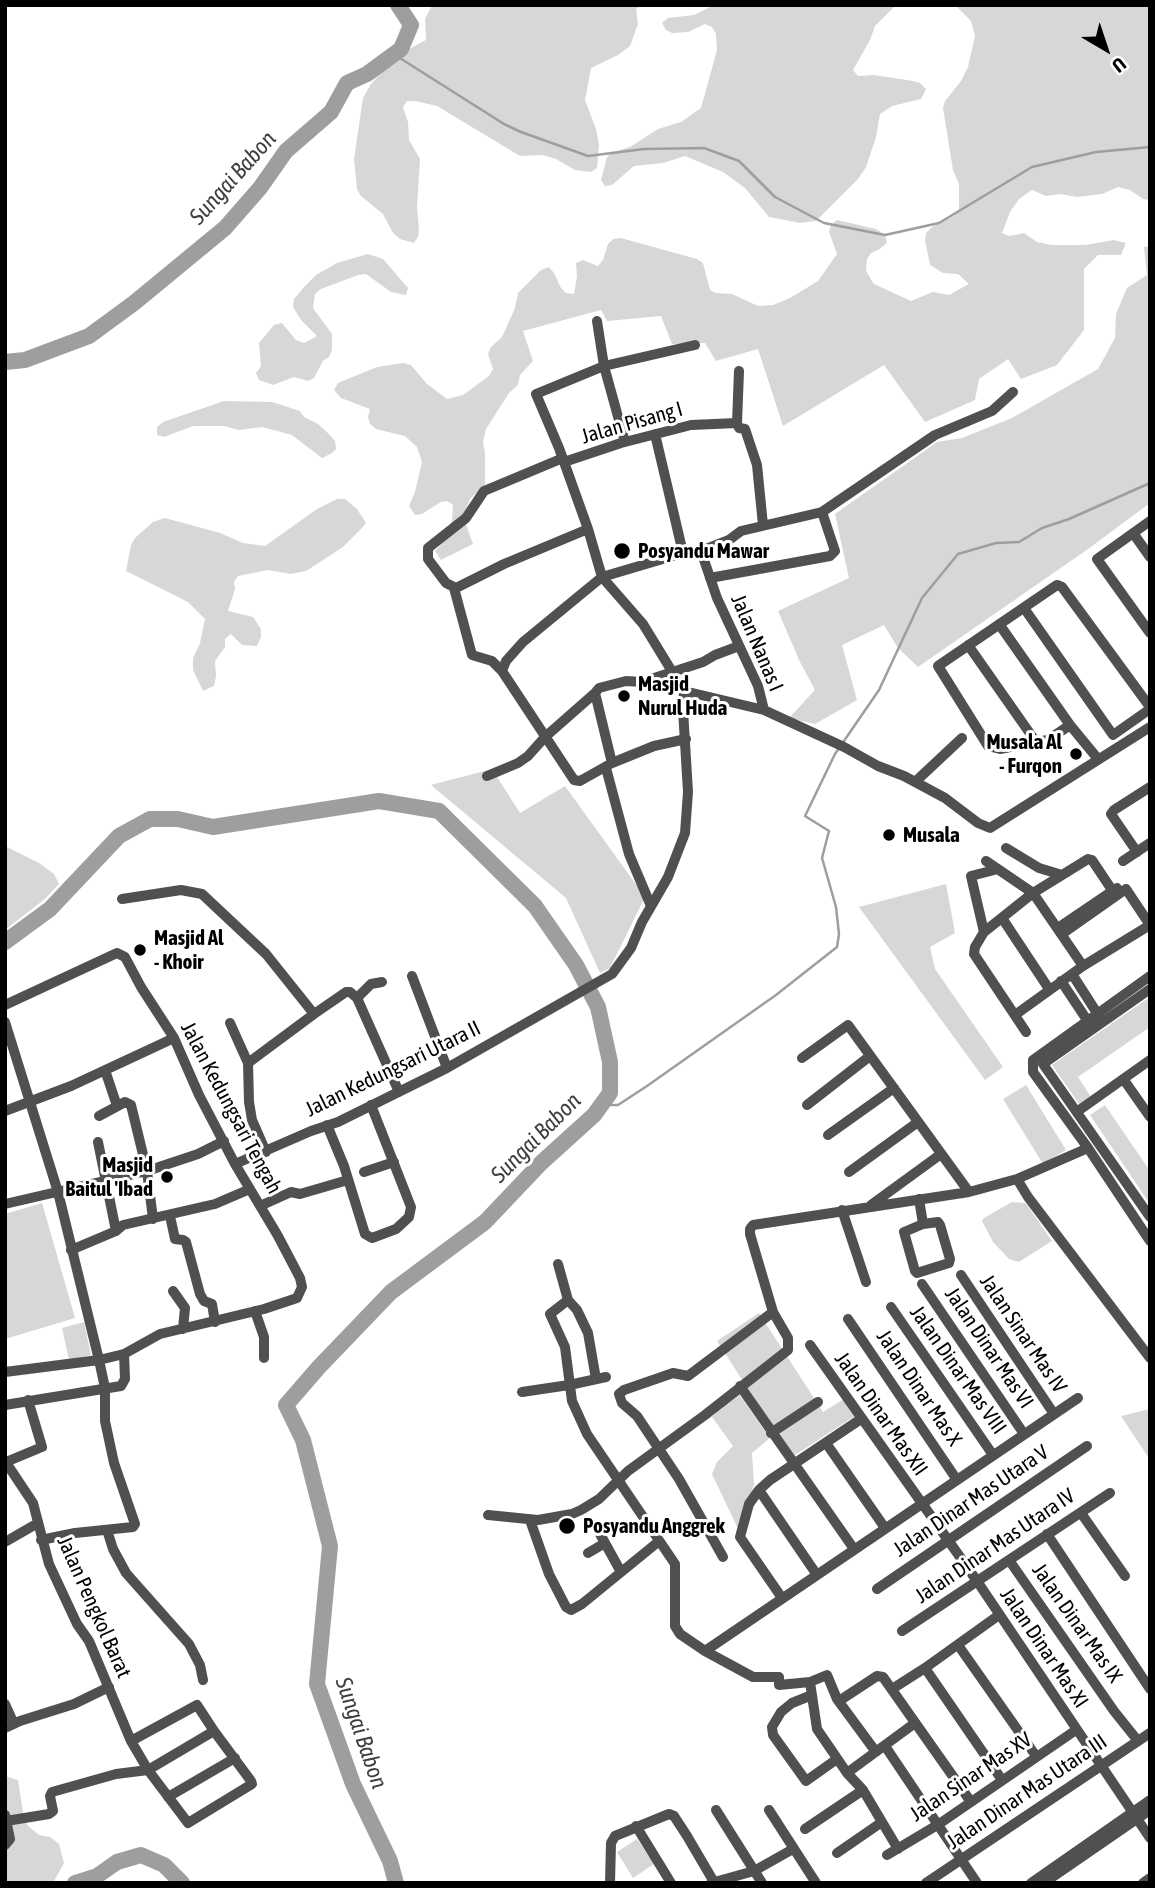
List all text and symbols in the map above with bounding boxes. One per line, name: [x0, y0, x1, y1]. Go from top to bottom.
north arrow: [1071, 14, 1141, 84]
text: U: [1108, 53, 1130, 77]
water label: Sungai Babon: [184, 126, 282, 230]
street label: Jalan Pisang I: [578, 397, 686, 449]
place label: Posyandu Mawar: [638, 538, 769, 564]
marker: Posyandu Mawar: [612, 541, 632, 561]
street label: Jalan Nanas I: [725, 591, 789, 695]
place label: Masjid Nurul Huda: [638, 671, 727, 721]
marker: Masjid Nurul Huda: [616, 688, 632, 704]
place label: Musala Al - Furqon: [987, 729, 1062, 779]
marker: Musala Al - Furqon: [1068, 746, 1084, 762]
place label: Musala: [903, 822, 960, 848]
marker: Musala: [881, 827, 897, 843]
place label: Masjid Al - Khoir: [154, 925, 224, 975]
marker: Masjid Al - Khoir: [132, 942, 148, 958]
street label: Jalan Kedungsari Utara II: [301, 1016, 485, 1122]
street label: Jalan Kedungsari Tengah: [175, 1018, 287, 1198]
water label: Sungai Babon: [485, 1087, 587, 1189]
place label: Masjid Baitul 'Ibad: [65, 1152, 153, 1202]
marker: Masjid Baitul 'Ibad: [159, 1169, 175, 1185]
street label: Jalan Sinar Mas IV: [974, 1270, 1072, 1398]
street label: Jalan Dinar Mas VI: [939, 1283, 1039, 1413]
street label: Jalan Dinar Mas VIII: [904, 1301, 1012, 1439]
street label: Jalan Dinar Mas X: [871, 1325, 967, 1451]
street label: Jalan Dinar Mas XII: [829, 1347, 933, 1481]
street label: Jalan Dinar Mas Utara V: [889, 1440, 1053, 1562]
street label: Jalan Dinar Mas Utara IV: [910, 1483, 1080, 1609]
place label: Posyandu Anggrek: [583, 1513, 725, 1539]
marker: Posyandu Anggrek: [557, 1516, 577, 1536]
street label: Jalan Pengkol Barat: [52, 1532, 136, 1682]
street label: Jalan Dinar Mas IX: [1027, 1559, 1127, 1687]
street label: Jalan Dinar Mas XI: [995, 1583, 1093, 1713]
water label: Sungai Babon: [329, 1674, 393, 1792]
street label: Jalan Sinar Mas XV: [905, 1727, 1037, 1827]
street label: Jalan Dinar Mas Utara III: [942, 1729, 1112, 1855]

